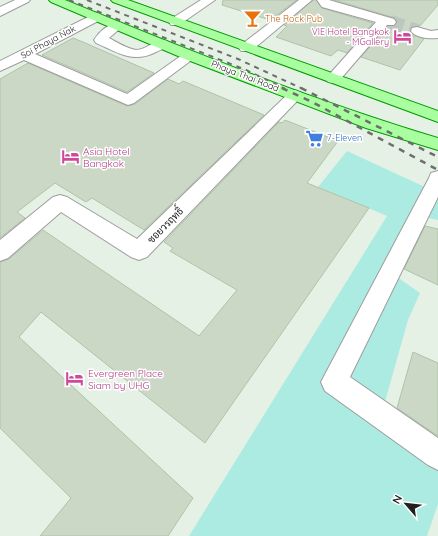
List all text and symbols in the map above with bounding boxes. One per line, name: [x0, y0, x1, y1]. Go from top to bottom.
bar icon: The Rock Pub: [242, 9, 262, 29]
place label: The Rock Pub: [265, 13, 323, 24]
street label: Soi Phaya Nak: [18, 22, 77, 61]
place label: VIE Hotel Bangkok - MGallery: [312, 26, 389, 47]
hotel icon: VIE Hotel Bangkok - MGallery: [392, 27, 412, 47]
street label: Phaya Thai Road: [210, 58, 281, 94]
supermarket icon: 7-Eleven: [304, 128, 324, 148]
place label: 7-Eleven: [327, 132, 362, 143]
place label: Asia Hotel Bangkok: [83, 145, 130, 170]
hotel icon: Asia Hotel Bangkok: [60, 147, 80, 167]
street label: ซอยวรฤทธิ์: [143, 202, 186, 246]
place label: Evergreen Place Siam by UHG: [88, 367, 163, 392]
hotel icon: Evergreen Place Siam by UHG: [65, 369, 85, 389]
north arrow: [386, 484, 426, 524]
text: N: [389, 492, 405, 506]

